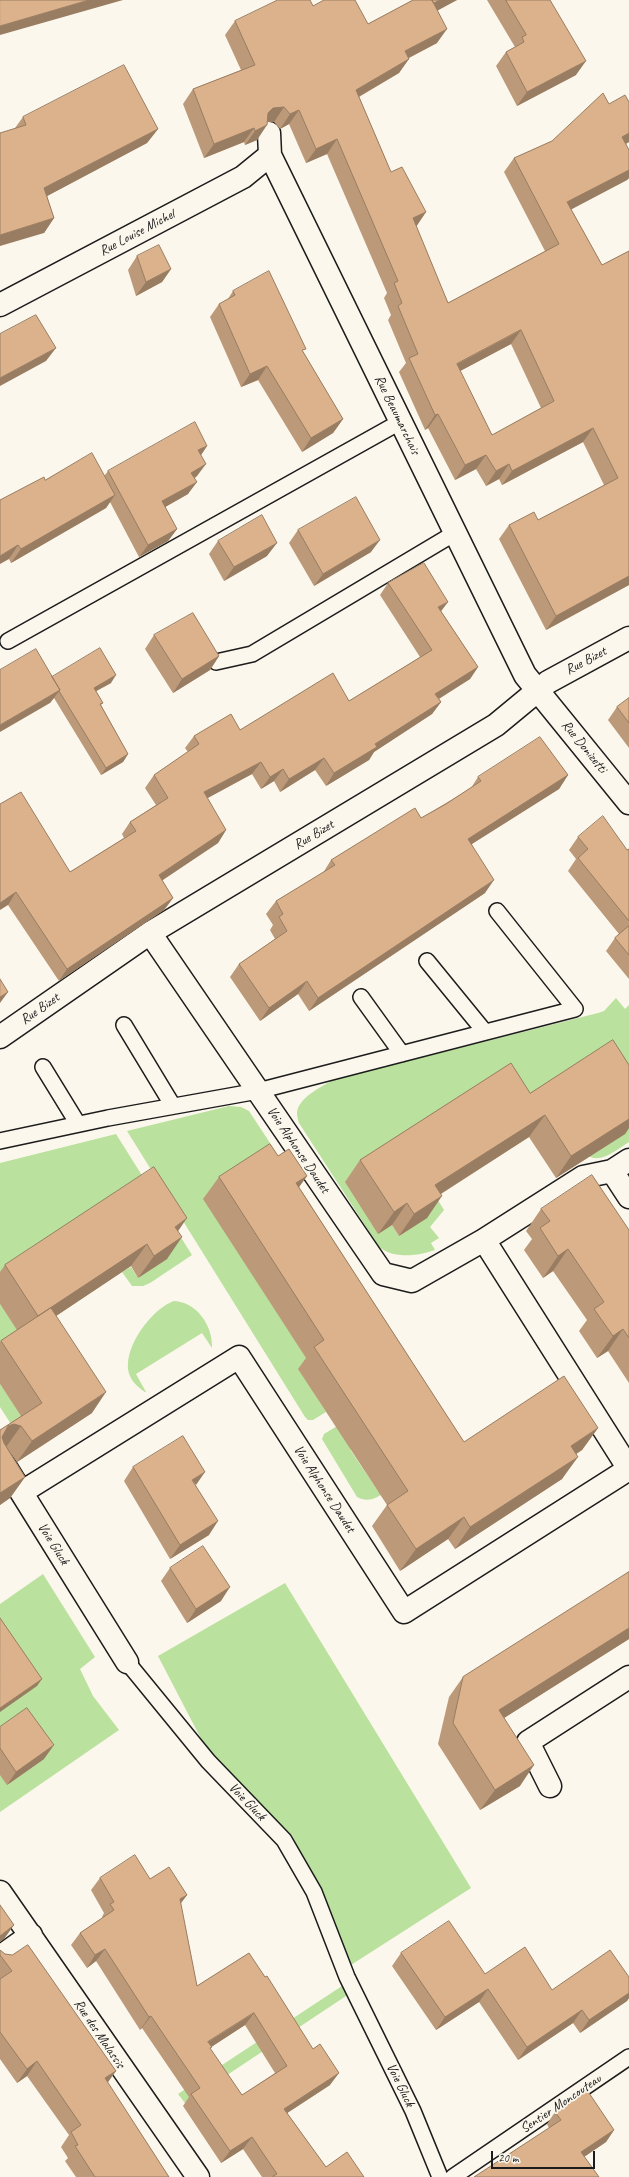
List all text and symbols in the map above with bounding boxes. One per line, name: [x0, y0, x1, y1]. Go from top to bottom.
street label: Rue Louise Michel: [97, 206, 177, 260]
street label: Rue Beaumarchais: [370, 372, 424, 458]
street label: Rue Bizet: [563, 643, 609, 679]
street label: Rue Donizetti: [558, 717, 610, 777]
street label: Rue Bizet: [291, 817, 337, 853]
street label: Rue Bizet: [17, 990, 63, 1028]
street label: Voie Alphonse Daudet: [263, 1103, 333, 1197]
street label: Voie Alphonse Daudet: [289, 1442, 359, 1536]
street label: Voie Gluck: [34, 1520, 72, 1568]
street label: Voie Gluck: [225, 1779, 269, 1825]
street label: Rue des Malassis: [70, 1996, 128, 2072]
street label: Voie Gluck: [382, 2060, 418, 2110]
street label: Sentier Moncouteau: [517, 2071, 605, 2137]
scale bar: [493, 2143, 597, 2169]
text: 20 m: [498, 2150, 518, 2166]

